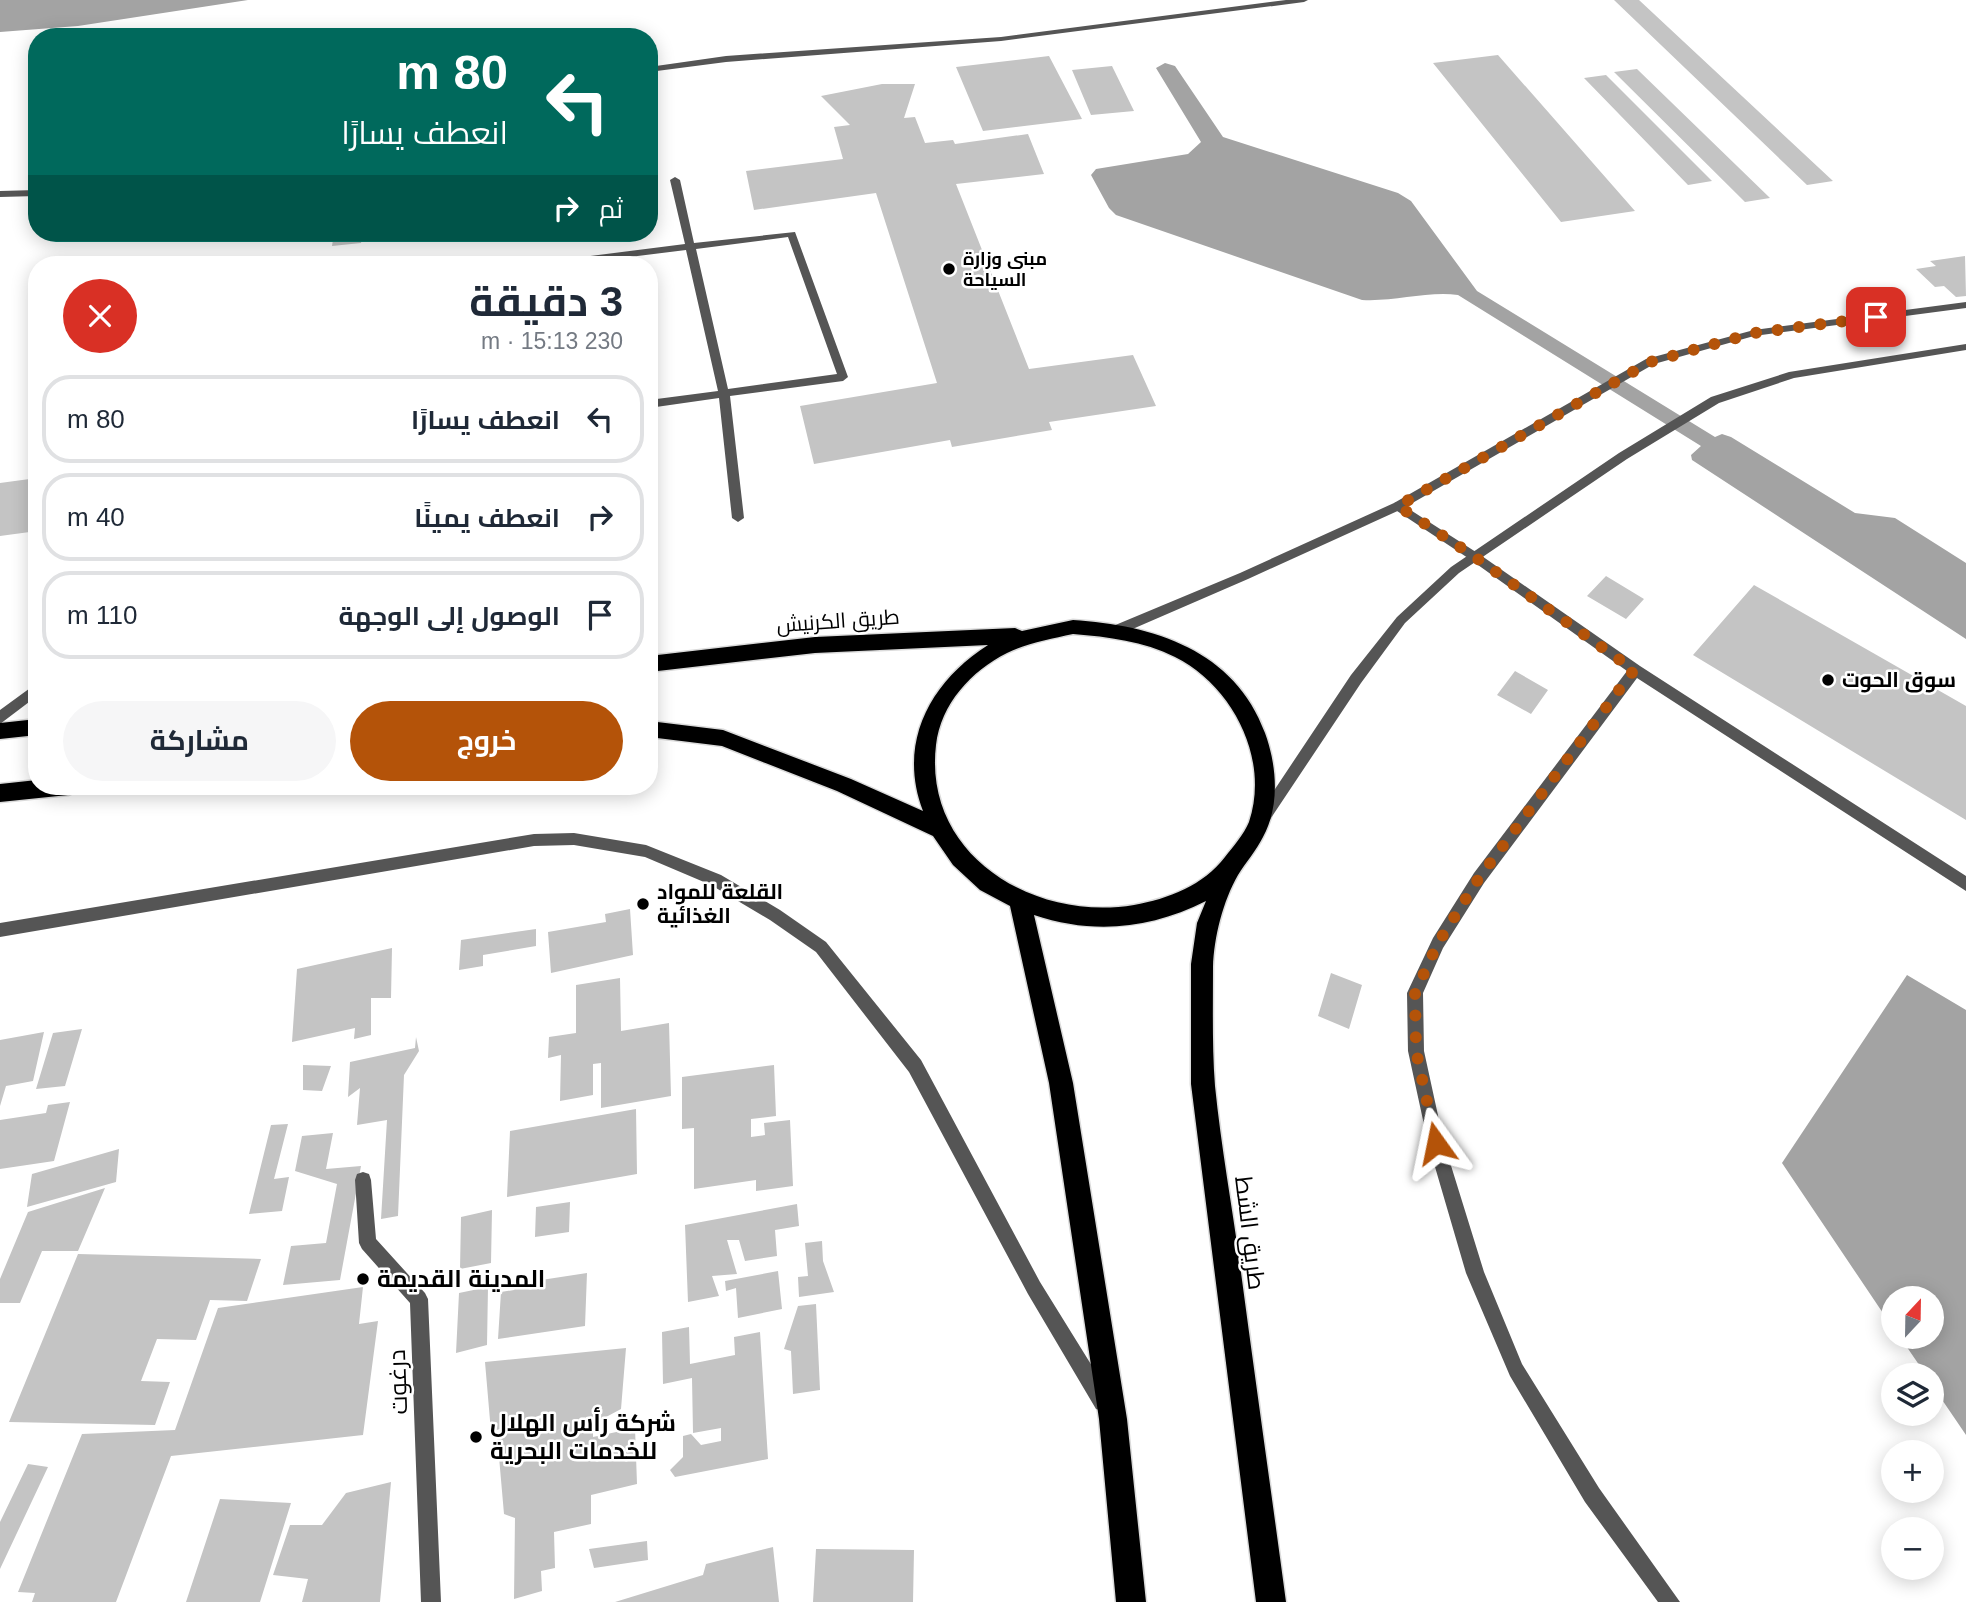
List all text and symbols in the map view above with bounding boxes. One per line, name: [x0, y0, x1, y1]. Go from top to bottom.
text: 80 m: [396, 45, 508, 99]
icon: left: [532, 56, 623, 147]
text: انعطف يسارًا: [341, 115, 508, 151]
icon: right: [547, 189, 585, 227]
text: ثم: [599, 194, 623, 224]
place label: مبنى وزارة السياحة: [963, 249, 1047, 290]
marker: مبنى وزارة السياحة: [941, 261, 957, 277]
text: 3 دقيقة: [469, 278, 623, 325]
button: close: [63, 279, 137, 353]
pin: [1846, 287, 1906, 347]
icon: arrive: [1857, 298, 1895, 336]
text: 230 m · 15:13: [481, 328, 623, 354]
icon: left: [581, 400, 619, 438]
text: 80 m: [67, 404, 125, 434]
text: انعطف يسارًا: [411, 405, 560, 435]
icon: right: [581, 498, 619, 536]
text: 40 m: [67, 502, 125, 532]
text: انعطف يمينًا: [414, 503, 560, 533]
icon: arrive: [581, 596, 619, 634]
text: 110 m: [67, 600, 137, 630]
text: الوصول إلى الوجهة: [338, 601, 560, 631]
street label: طريق الكرنيش: [776, 605, 900, 638]
place label: سوق الحوت: [1842, 668, 1956, 693]
marker: سوق الحوت: [1820, 672, 1836, 688]
button: مشاركة: [63, 701, 336, 781]
button: خروج: [350, 701, 623, 781]
place label: القلعة للمواد الغذائية: [657, 880, 783, 928]
marker: القلعة للمواد الغذائية: [635, 896, 651, 912]
position arrow: [1399, 1106, 1473, 1180]
street label: طريق الشط: [1228, 1175, 1271, 1292]
place label: المدينة القديمة: [377, 1265, 545, 1292]
marker: المدينة القديمة: [355, 1271, 371, 1287]
north arrow: [1881, 1286, 1944, 1349]
map controls: [1881, 1286, 1944, 1580]
street label: درغوت: [383, 1349, 412, 1415]
button: layers: [1881, 1363, 1944, 1426]
place label: شركة رأس الهلال للخدمات البحرية: [490, 1407, 676, 1465]
marker: شركة رأس الهلال للخدمات البحرية: [468, 1429, 484, 1445]
button: +: [1881, 1440, 1944, 1503]
button: −: [1881, 1517, 1944, 1580]

